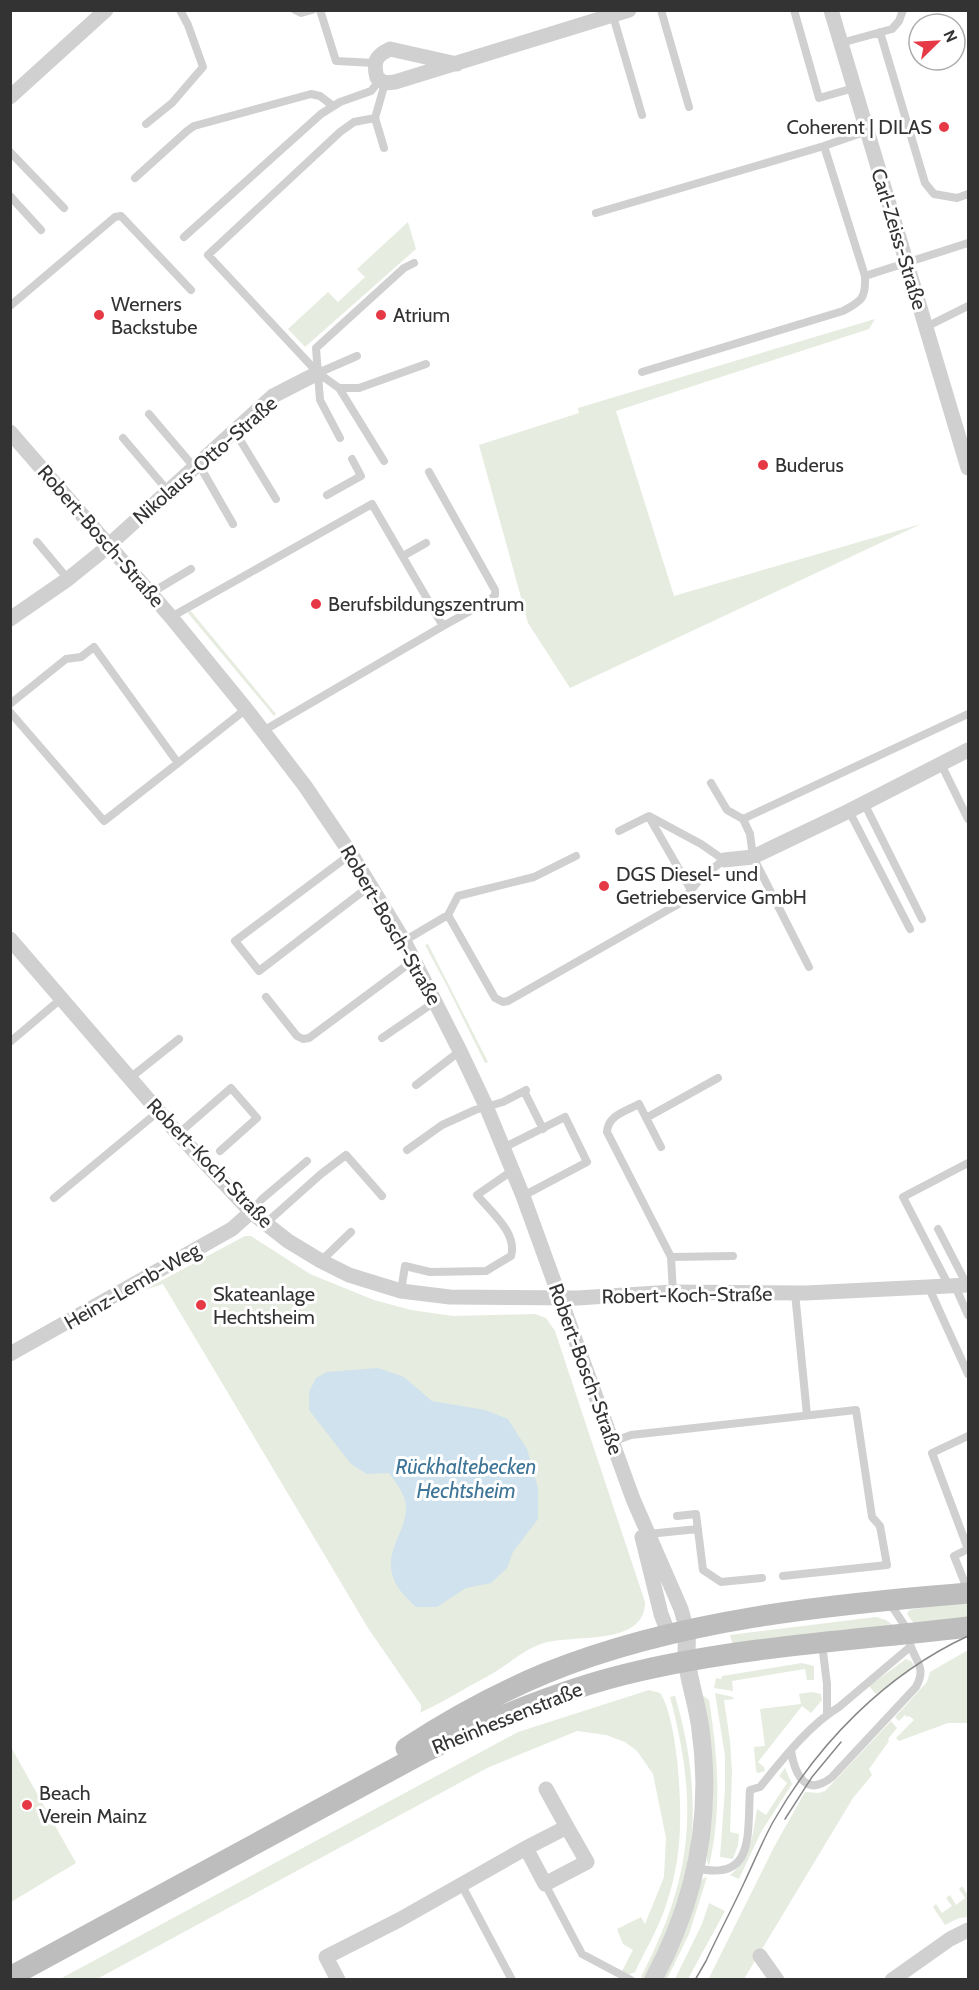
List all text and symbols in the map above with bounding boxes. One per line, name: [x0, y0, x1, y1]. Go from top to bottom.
north arrow: [907, 12, 967, 72]
text: N: [939, 27, 961, 45]
place label: Coherent | DILAS: [787, 115, 932, 139]
marker: Coherent | DILAS: [937, 120, 951, 134]
street label: Carl-Zeiss-Straße: [866, 166, 932, 312]
place label: Werners Backstube: [111, 292, 197, 339]
place label: Atrium: [393, 303, 450, 327]
marker: Werners Backstube: [92, 308, 106, 322]
marker: Atrium: [374, 308, 388, 322]
street label: Nikolaus-Otto-Straße: [128, 391, 282, 529]
place label: Buderus: [775, 453, 844, 477]
marker: Buderus: [756, 458, 770, 472]
street label: Robert-Bosch-Straße: [33, 460, 169, 612]
place label: Berufsbildungszentrum: [328, 592, 524, 616]
marker: Berufsbildungszentrum: [309, 597, 323, 611]
street label: Robert-Bosch-Straße: [335, 841, 447, 1009]
place label: DGS Diesel- und Getriebeservice GmbH: [616, 862, 807, 909]
marker: DGS Diesel- und Getriebeservice GmbH: [597, 879, 611, 893]
street label: Robert-Koch-Straße: [142, 1093, 278, 1233]
street label: Heinz-Lemb-Weg: [60, 1237, 205, 1335]
street label: Robert-Bosch-Straße: [544, 1280, 628, 1458]
place label: Skateanlage Hechtsheim: [213, 1282, 315, 1329]
street label: Robert-Koch-Straße: [601, 1282, 773, 1308]
marker: Skateanlage Hechtsheim: [194, 1298, 208, 1312]
water label: Rückhaltebecken Hechtsheim: [396, 1454, 536, 1503]
street label: Rheinhessenstraße: [428, 1677, 586, 1759]
place label: Beach Verein Mainz: [39, 1781, 147, 1828]
marker: Beach Verein Mainz: [20, 1798, 34, 1812]

